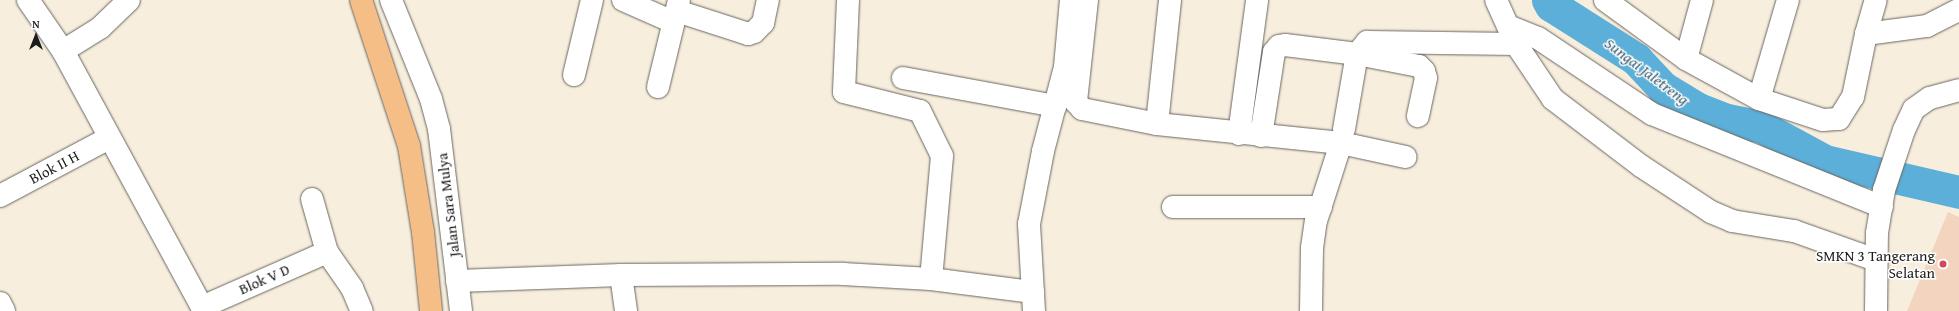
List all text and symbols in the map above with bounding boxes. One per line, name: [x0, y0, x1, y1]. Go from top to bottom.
north arrow: [16, 16, 56, 56]
text: N: [32, 16, 40, 32]
water label: Sungai Jaletreng: [1601, 33, 1693, 109]
street label: Blok II H: [26, 146, 82, 188]
street label: Jalan Sara Mulya: [433, 152, 463, 258]
place label: SMKN 3 Tangerang Selatan: [1816, 246, 1935, 281]
marker: SMKN 3 Tangerang Selatan: [1938, 259, 1948, 269]
street label: Blok V D: [236, 260, 292, 298]

